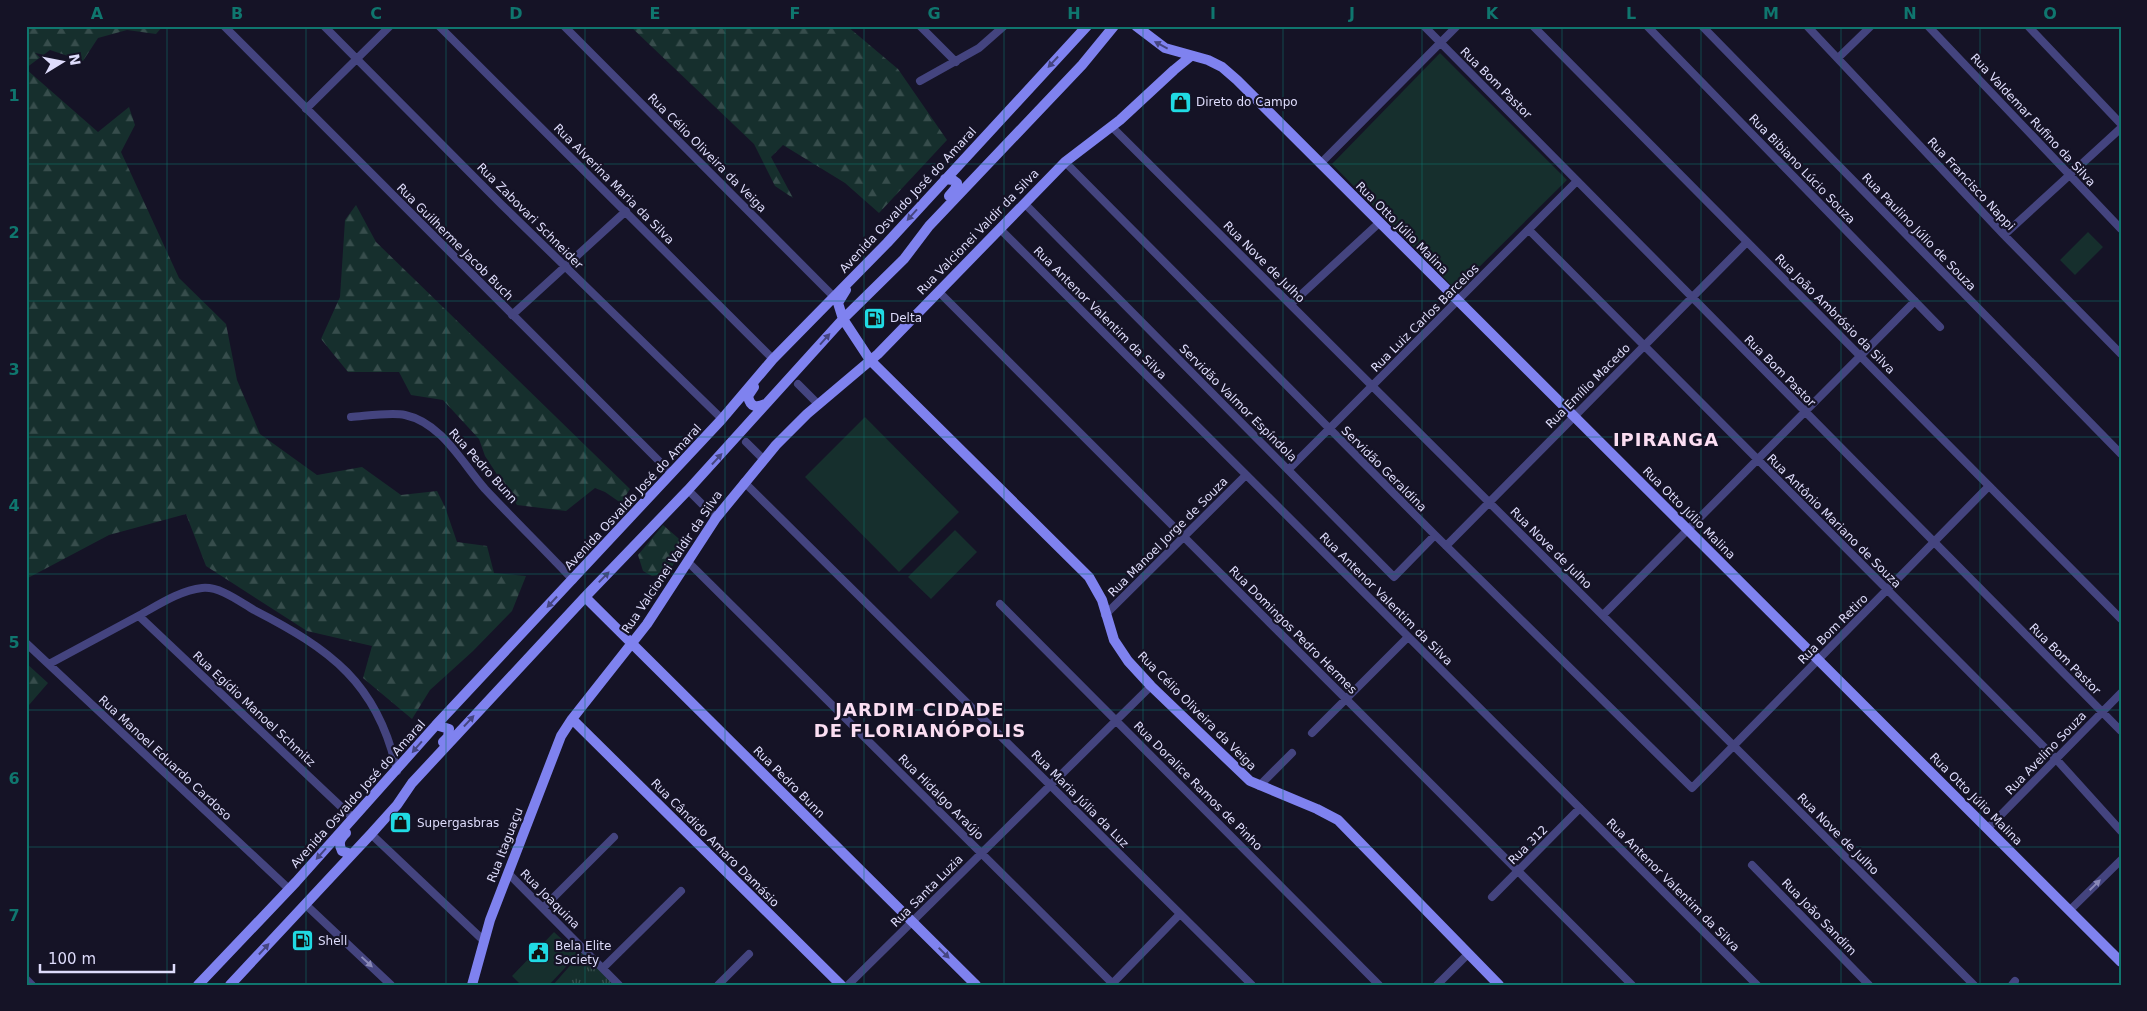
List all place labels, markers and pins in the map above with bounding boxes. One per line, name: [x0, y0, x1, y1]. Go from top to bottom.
shop icon: Direto do Campo: [1168, 90, 1192, 114]
place label: Direto do Campo: [1196, 95, 1298, 109]
fuel station icon: Delta: [862, 306, 886, 330]
place label: Delta: [890, 311, 922, 325]
shop icon: Supergasbras: [389, 811, 413, 835]
place label: Supergasbras: [417, 816, 499, 830]
fuel station icon: Shell: [290, 929, 314, 953]
place label: Shell: [318, 934, 347, 948]
place label: Bela Elite Society: [555, 939, 611, 967]
public building icon: Bela Elite Society: [527, 941, 551, 965]

